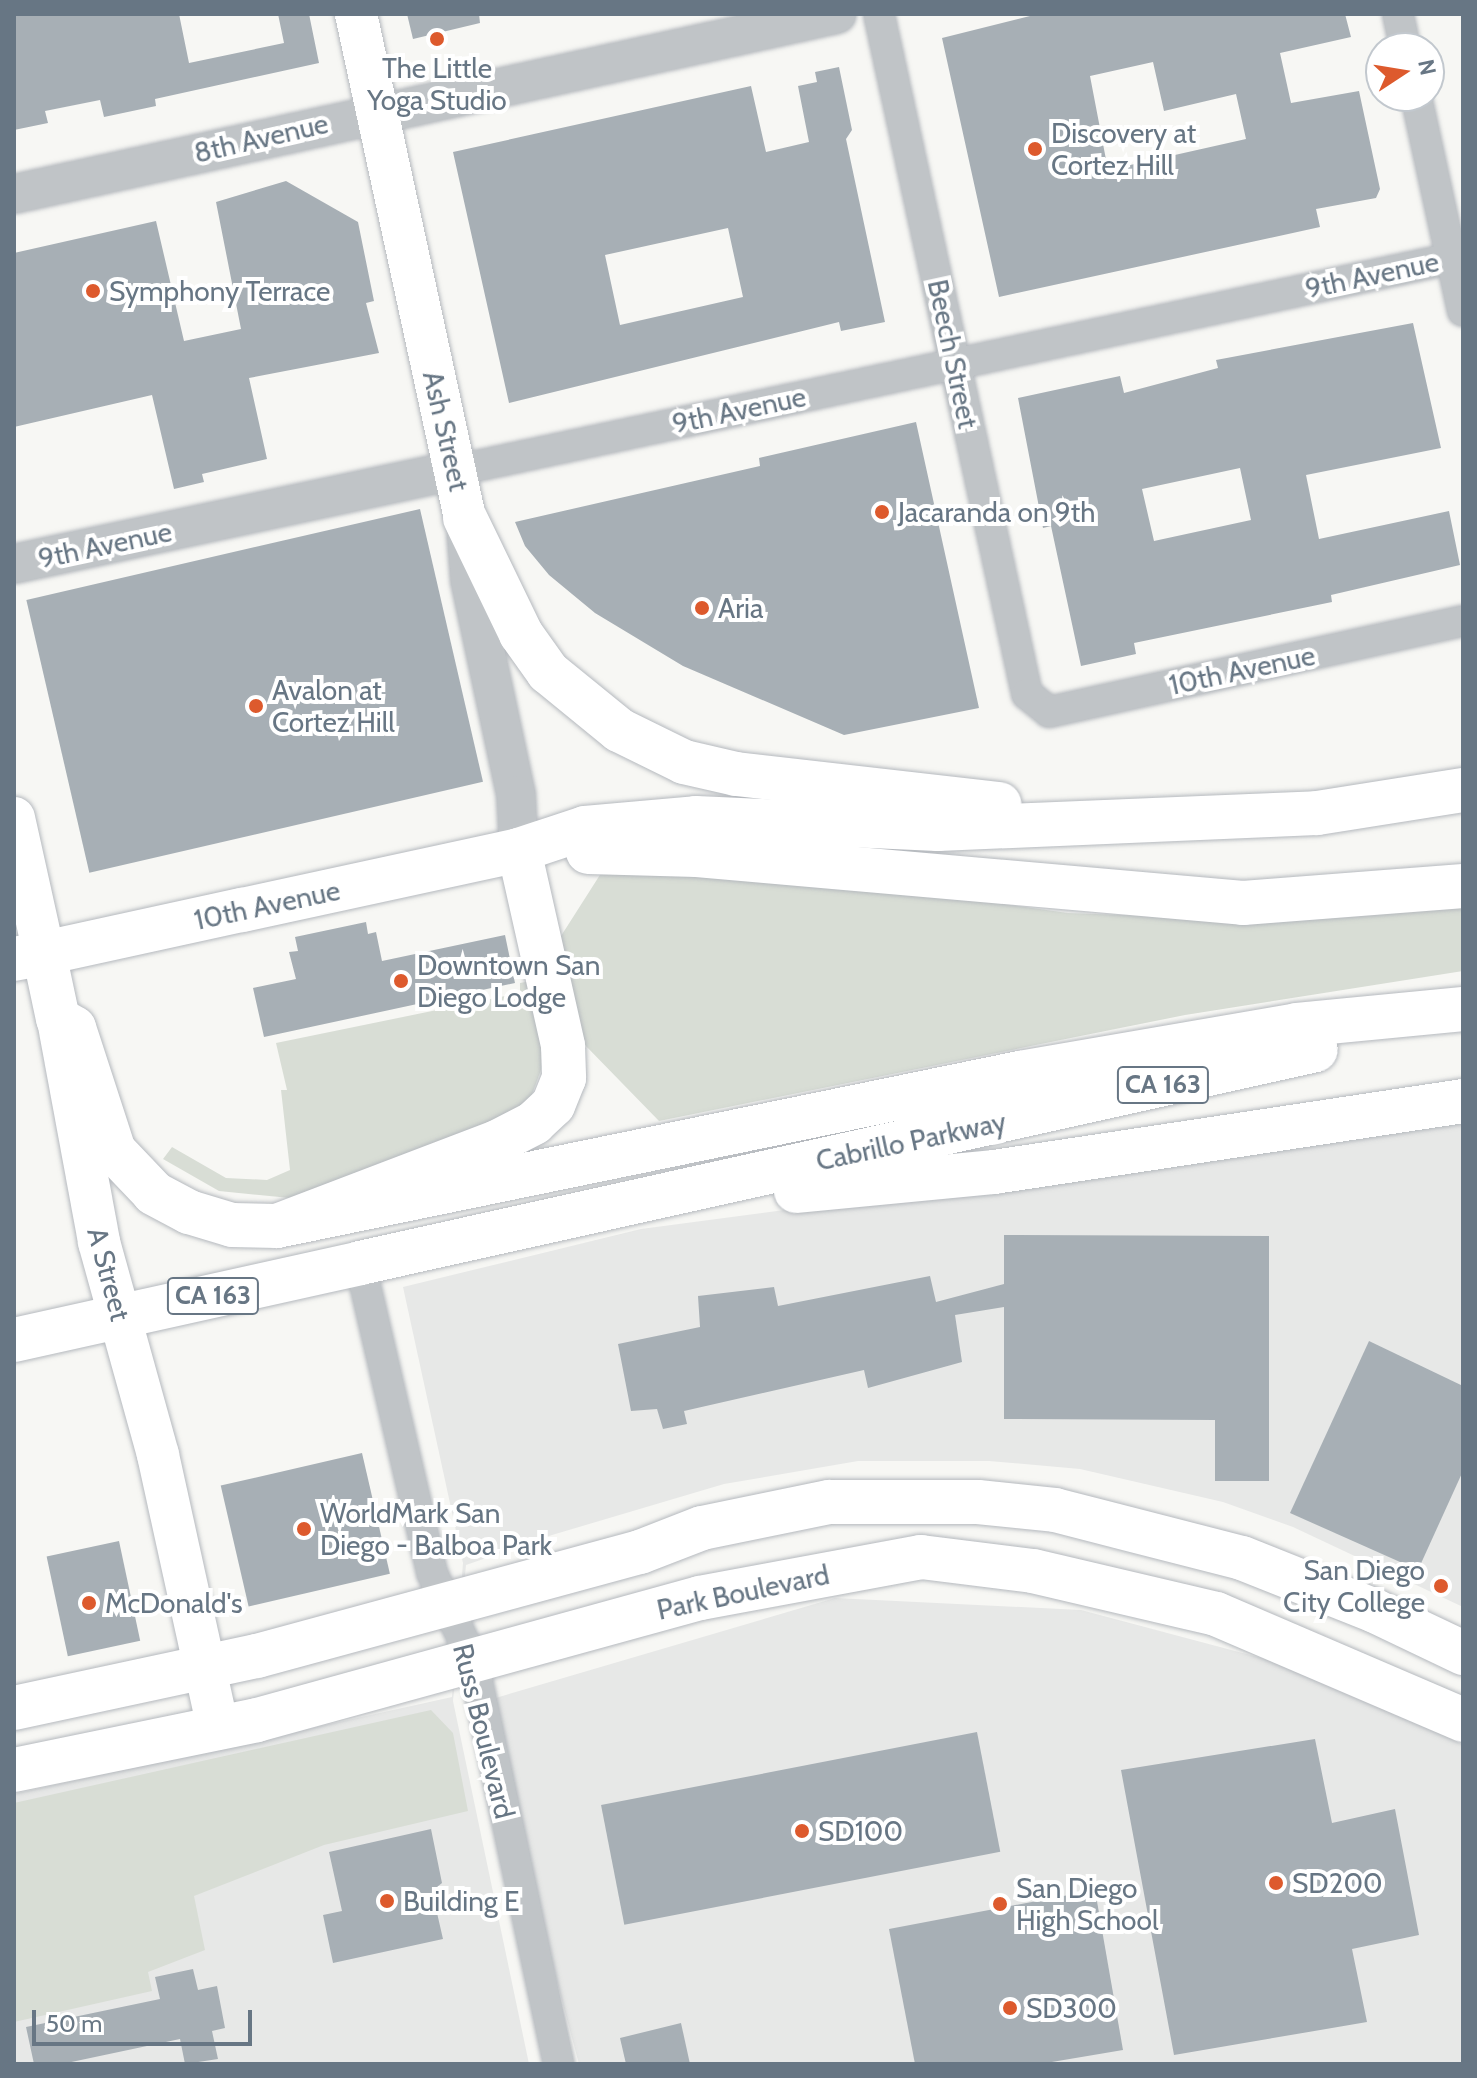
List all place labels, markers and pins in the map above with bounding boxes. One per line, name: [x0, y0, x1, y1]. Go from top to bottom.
marker: The Little Yoga Studio: [428, 30, 446, 48]
place label: The Little Yoga Studio: [367, 51, 507, 117]
place label: Discovery at Cortez Hill: [1051, 116, 1196, 182]
marker: Discovery at Cortez Hill: [1026, 140, 1044, 158]
place label: Symphony Terrace: [109, 274, 330, 308]
marker: Symphony Terrace: [84, 282, 102, 300]
place label: Jacaranda on 9th: [898, 495, 1095, 529]
marker: Jacaranda on 9th: [873, 503, 891, 521]
place label: Aria: [718, 591, 763, 625]
marker: Aria: [693, 599, 711, 617]
place label: Avalon at Cortez Hill: [272, 673, 395, 739]
marker: Avalon at Cortez Hill: [247, 697, 265, 715]
place label: Downtown San Diego Lodge: [417, 948, 600, 1014]
marker: Downtown San Diego Lodge: [392, 972, 410, 990]
place label: WorldMark San Diego - Balboa Park: [320, 1496, 552, 1562]
marker: WorldMark San Diego - Balboa Park: [295, 1520, 313, 1538]
place label: San Diego City College: [1283, 1553, 1425, 1619]
marker: San Diego City College: [1432, 1577, 1450, 1595]
place label: McDonald's: [105, 1586, 243, 1620]
marker: McDonald's: [80, 1594, 98, 1612]
place label: SD100: [818, 1814, 903, 1848]
marker: SD100: [793, 1822, 811, 1840]
place label: SD200: [1292, 1866, 1382, 1900]
place label: San Diego High School: [1016, 1871, 1159, 1937]
marker: SD200: [1267, 1874, 1285, 1892]
place label: Building E: [403, 1884, 520, 1918]
marker: Building E: [378, 1892, 396, 1910]
marker: San Diego High School: [991, 1895, 1009, 1913]
place label: SD300: [1026, 1991, 1117, 2025]
marker: SD300: [1001, 1999, 1019, 2017]

